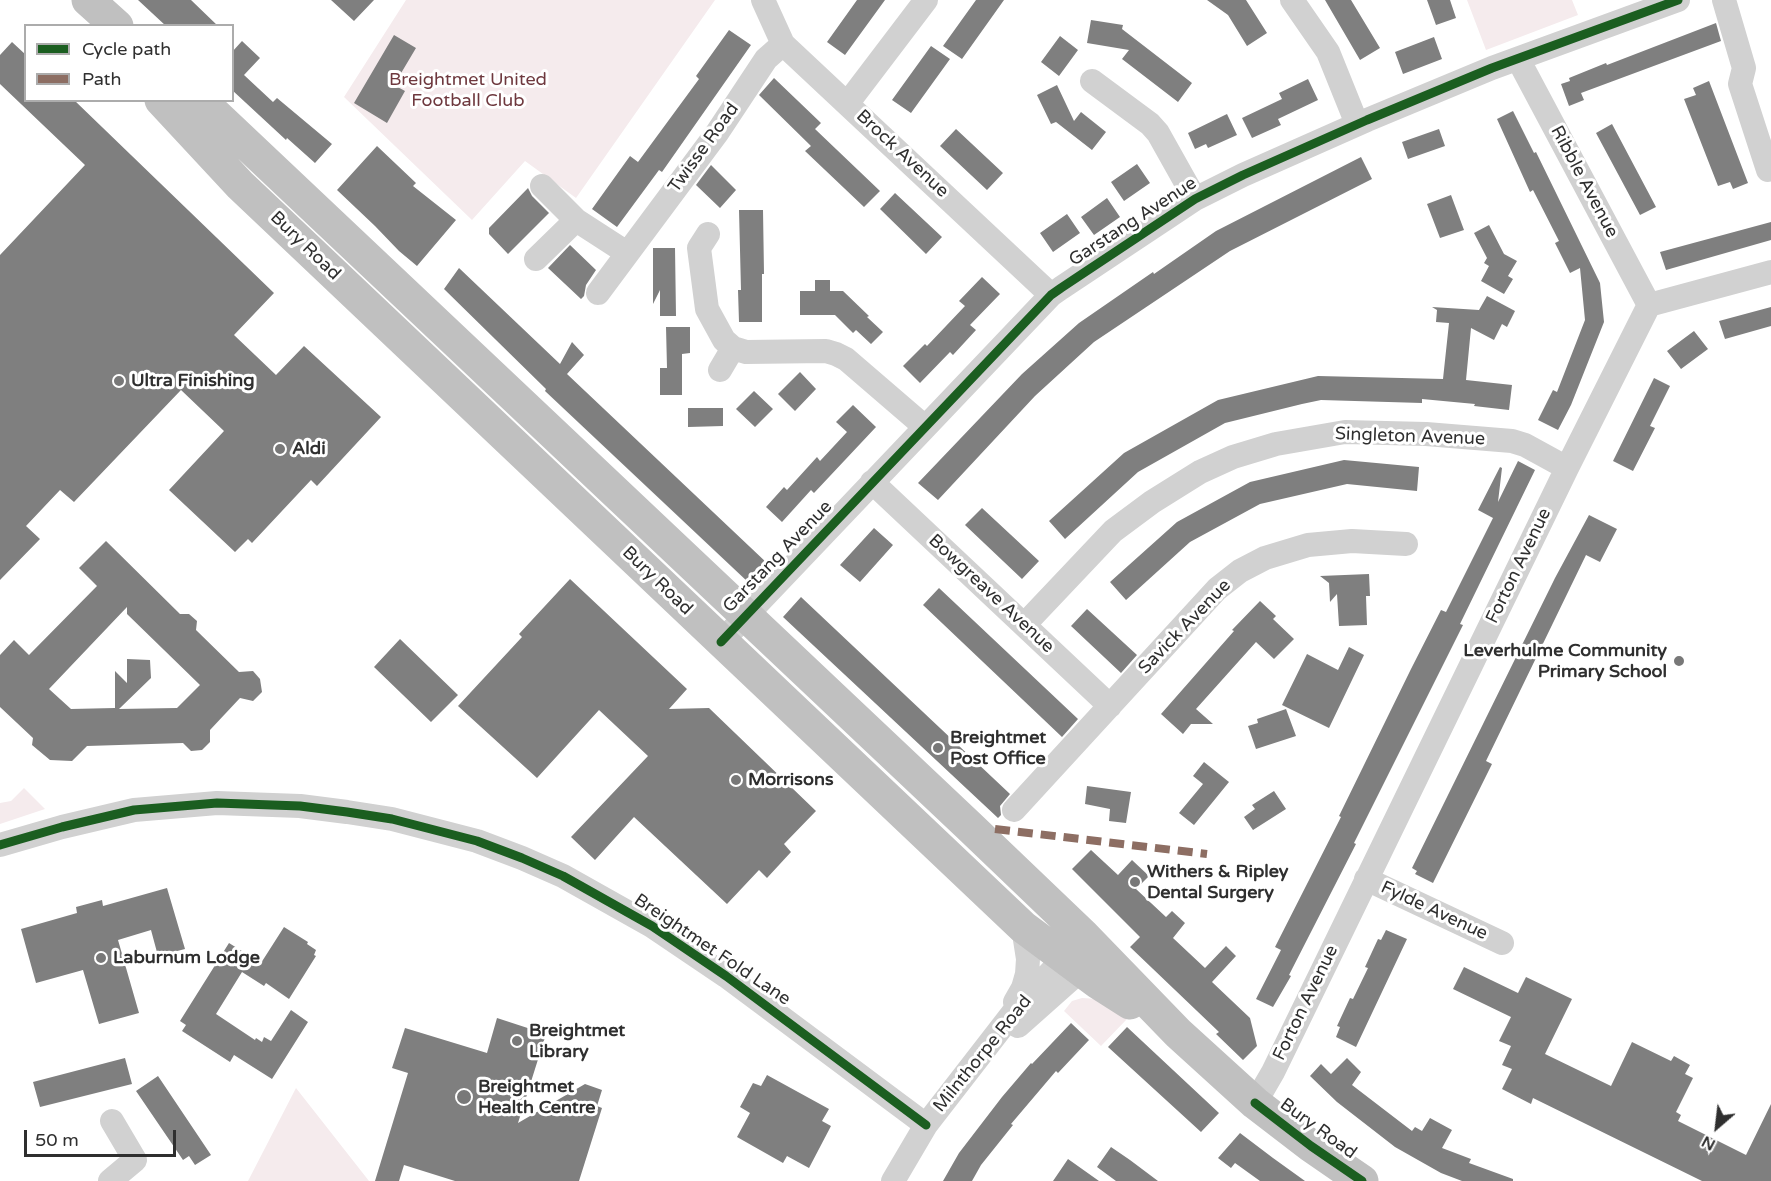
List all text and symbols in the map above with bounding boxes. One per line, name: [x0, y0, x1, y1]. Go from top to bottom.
legend: [24, 24, 234, 102]
text: Cycle path: [82, 38, 171, 60]
text: Path: [82, 68, 121, 90]
park label: Breightmet United Football Club: [389, 69, 547, 112]
street label: Twisse Road: [664, 99, 744, 197]
street label: Brock Avenue: [851, 106, 953, 202]
street label: Ribble Avenue: [1545, 122, 1623, 242]
street label: Garstang Avenue: [1065, 173, 1201, 271]
street label: Bury Road: [265, 207, 345, 285]
place label: Ultra Finishing: [131, 370, 255, 392]
marker: Ultra Finishing: [112, 374, 126, 388]
street label: Singleton Avenue: [1335, 424, 1485, 450]
place label: Aldi: [292, 438, 326, 460]
marker: Aldi: [273, 442, 287, 456]
street label: Garstang Avenue: [719, 496, 837, 618]
street label: Forton Avenue: [1482, 505, 1556, 627]
street label: Bowgreave Avenue: [924, 530, 1058, 658]
street label: Bury Road: [617, 542, 697, 620]
street label: Savick Avenue: [1134, 575, 1236, 679]
place label: Leverhulme Community Primary School: [1463, 640, 1667, 682]
marker: Leverhulme Community Primary School: [1672, 654, 1686, 668]
place label: Breightmet Post Office: [950, 727, 1046, 770]
marker: Breightmet Post Office: [931, 741, 945, 755]
place label: Morrisons: [748, 769, 834, 791]
marker: Morrisons: [729, 773, 743, 787]
place label: Withers & Ripley Dental Surgery: [1147, 861, 1288, 904]
marker: Withers & Ripley Dental Surgery: [1128, 875, 1142, 889]
street label: Fylde Avenue: [1377, 877, 1491, 945]
street label: Breightmet Fold Lane: [630, 890, 794, 1010]
street label: Forton Avenue: [1269, 942, 1343, 1064]
place label: Laburnum Lodge: [113, 947, 260, 969]
marker: Laburnum Lodge: [94, 951, 108, 965]
street label: Milnthorpe Road: [929, 991, 1037, 1117]
place label: Breightmet Library: [529, 1020, 625, 1062]
marker: Breightmet Library: [510, 1034, 524, 1048]
place label: Breightmet Health Centre: [478, 1076, 595, 1118]
marker: Breightmet Health Centre: [455, 1088, 473, 1106]
street label: Bury Road: [1275, 1094, 1361, 1164]
north arrow: [1687, 1097, 1747, 1157]
scale bar: [27, 1118, 178, 1156]
text: 50 m: [35, 1129, 79, 1151]
text: N: [1698, 1131, 1719, 1155]

